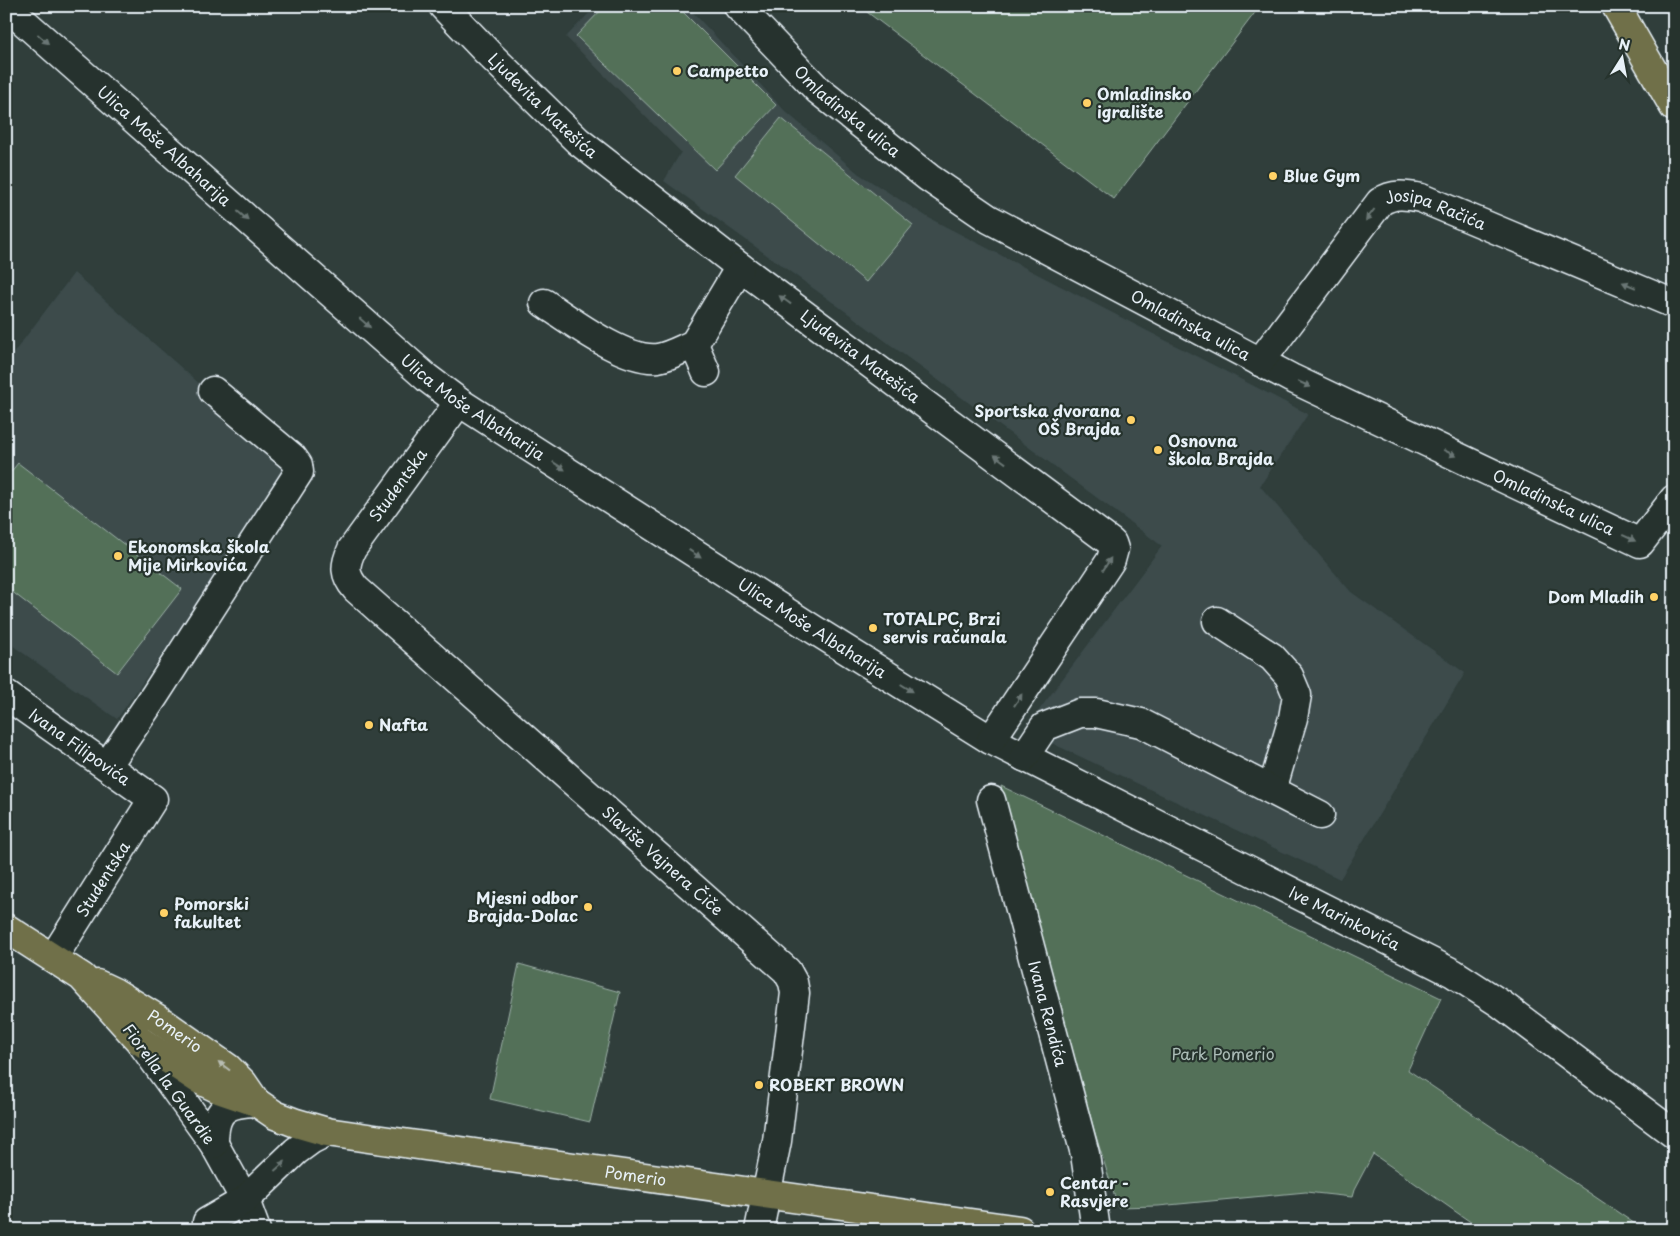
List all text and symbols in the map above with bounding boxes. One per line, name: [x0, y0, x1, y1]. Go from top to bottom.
north arrow: [1598, 32, 1648, 82]
one-way arrow: [36, 33, 49, 44]
text: N: [1617, 33, 1632, 56]
street label: Ljudevita Matešića: [483, 47, 603, 163]
place label: Campetto: [687, 58, 768, 82]
street label: Omladinska ulica: [789, 59, 906, 162]
marker: Campetto: [671, 65, 683, 77]
street label: Ulica Moše Albaharija: [92, 79, 237, 211]
place label: Omladinsko igralište: [1097, 81, 1192, 123]
marker: Omladinsko igralište: [1081, 97, 1093, 109]
place label: Blue Gym: [1283, 163, 1360, 187]
marker: Blue Gym: [1267, 170, 1279, 182]
street label: Josipa Račića: [1381, 182, 1491, 235]
one-way arrow: [1365, 208, 1375, 222]
one-way arrow: [237, 210, 250, 221]
one-way arrow: [1622, 281, 1636, 289]
street label: Omladinska ulica: [1127, 283, 1255, 366]
one-way arrow: [778, 295, 792, 305]
street label: Ljudevita Matešića: [796, 303, 926, 408]
one-way arrow: [359, 317, 371, 329]
street label: Ulica Moše Albaharija: [396, 347, 550, 465]
one-way arrow: [1297, 380, 1311, 388]
place label: Sportska dvorana OŠ Brajda: [975, 398, 1121, 440]
marker: Sportska dvorana OŠ Brajda: [1125, 414, 1137, 426]
place label: Osnovna škola Brajda: [1168, 428, 1274, 470]
street label: Studentska: [362, 443, 432, 526]
marker: Osnovna škola Brajda: [1152, 444, 1164, 456]
one-way arrow: [1443, 449, 1458, 458]
one-way arrow: [993, 454, 1007, 464]
one-way arrow: [552, 462, 565, 471]
street label: Omladinska ulica: [1489, 462, 1619, 540]
place label: Ekonomska škola Mije Mirkovića: [128, 534, 270, 576]
one-way arrow: [1622, 534, 1636, 542]
one-way arrow: [689, 549, 702, 559]
marker: Ekonomska škola Mije Mirkovića: [112, 550, 124, 562]
one-way arrow: [1103, 557, 1112, 570]
street label: Ulica Moše Albaharija: [734, 571, 892, 683]
place label: Dom Mladih: [1548, 584, 1644, 608]
marker: Dom Mladih: [1648, 591, 1660, 603]
place label: TOTALPC, Brzi servis računala: [883, 606, 1007, 648]
marker: TOTALPC, Brzi servis računala: [867, 622, 879, 634]
one-way arrow: [900, 683, 913, 692]
one-way arrow: [1013, 693, 1023, 706]
street label: Ivana Filipovića: [24, 702, 136, 791]
place label: Nafta: [379, 712, 428, 736]
marker: Nafta: [363, 719, 375, 731]
street label: Slaviše Vajnera Čiče: [597, 800, 729, 920]
street label: Studentska: [69, 836, 135, 921]
street label: Ive Marinkovića: [1285, 879, 1405, 955]
place label: Mjesni odbor Brajda-Dolac: [467, 885, 579, 927]
place label: Pomorski fakultet: [174, 891, 249, 933]
marker: Mjesni odbor Brajda-Dolac: [582, 901, 594, 913]
marker: Pomorski fakultet: [158, 907, 170, 919]
street label: Ivana Rendića: [1023, 958, 1074, 1069]
street label: Pomerio: [143, 1002, 208, 1058]
street label: Fiorella la Guardie: [118, 1018, 222, 1149]
park label: Park Pomerio: [1171, 1041, 1275, 1065]
one-way arrow: [217, 1061, 231, 1071]
place label: ROBERT BROWN: [769, 1072, 904, 1096]
marker: ROBERT BROWN: [753, 1079, 765, 1091]
street label: Pomerio: [603, 1159, 668, 1191]
one-way arrow: [273, 1160, 286, 1171]
place label: Centar - Rasvjere: [1060, 1170, 1129, 1212]
marker: Centar - Rasvjere: [1044, 1186, 1056, 1198]

